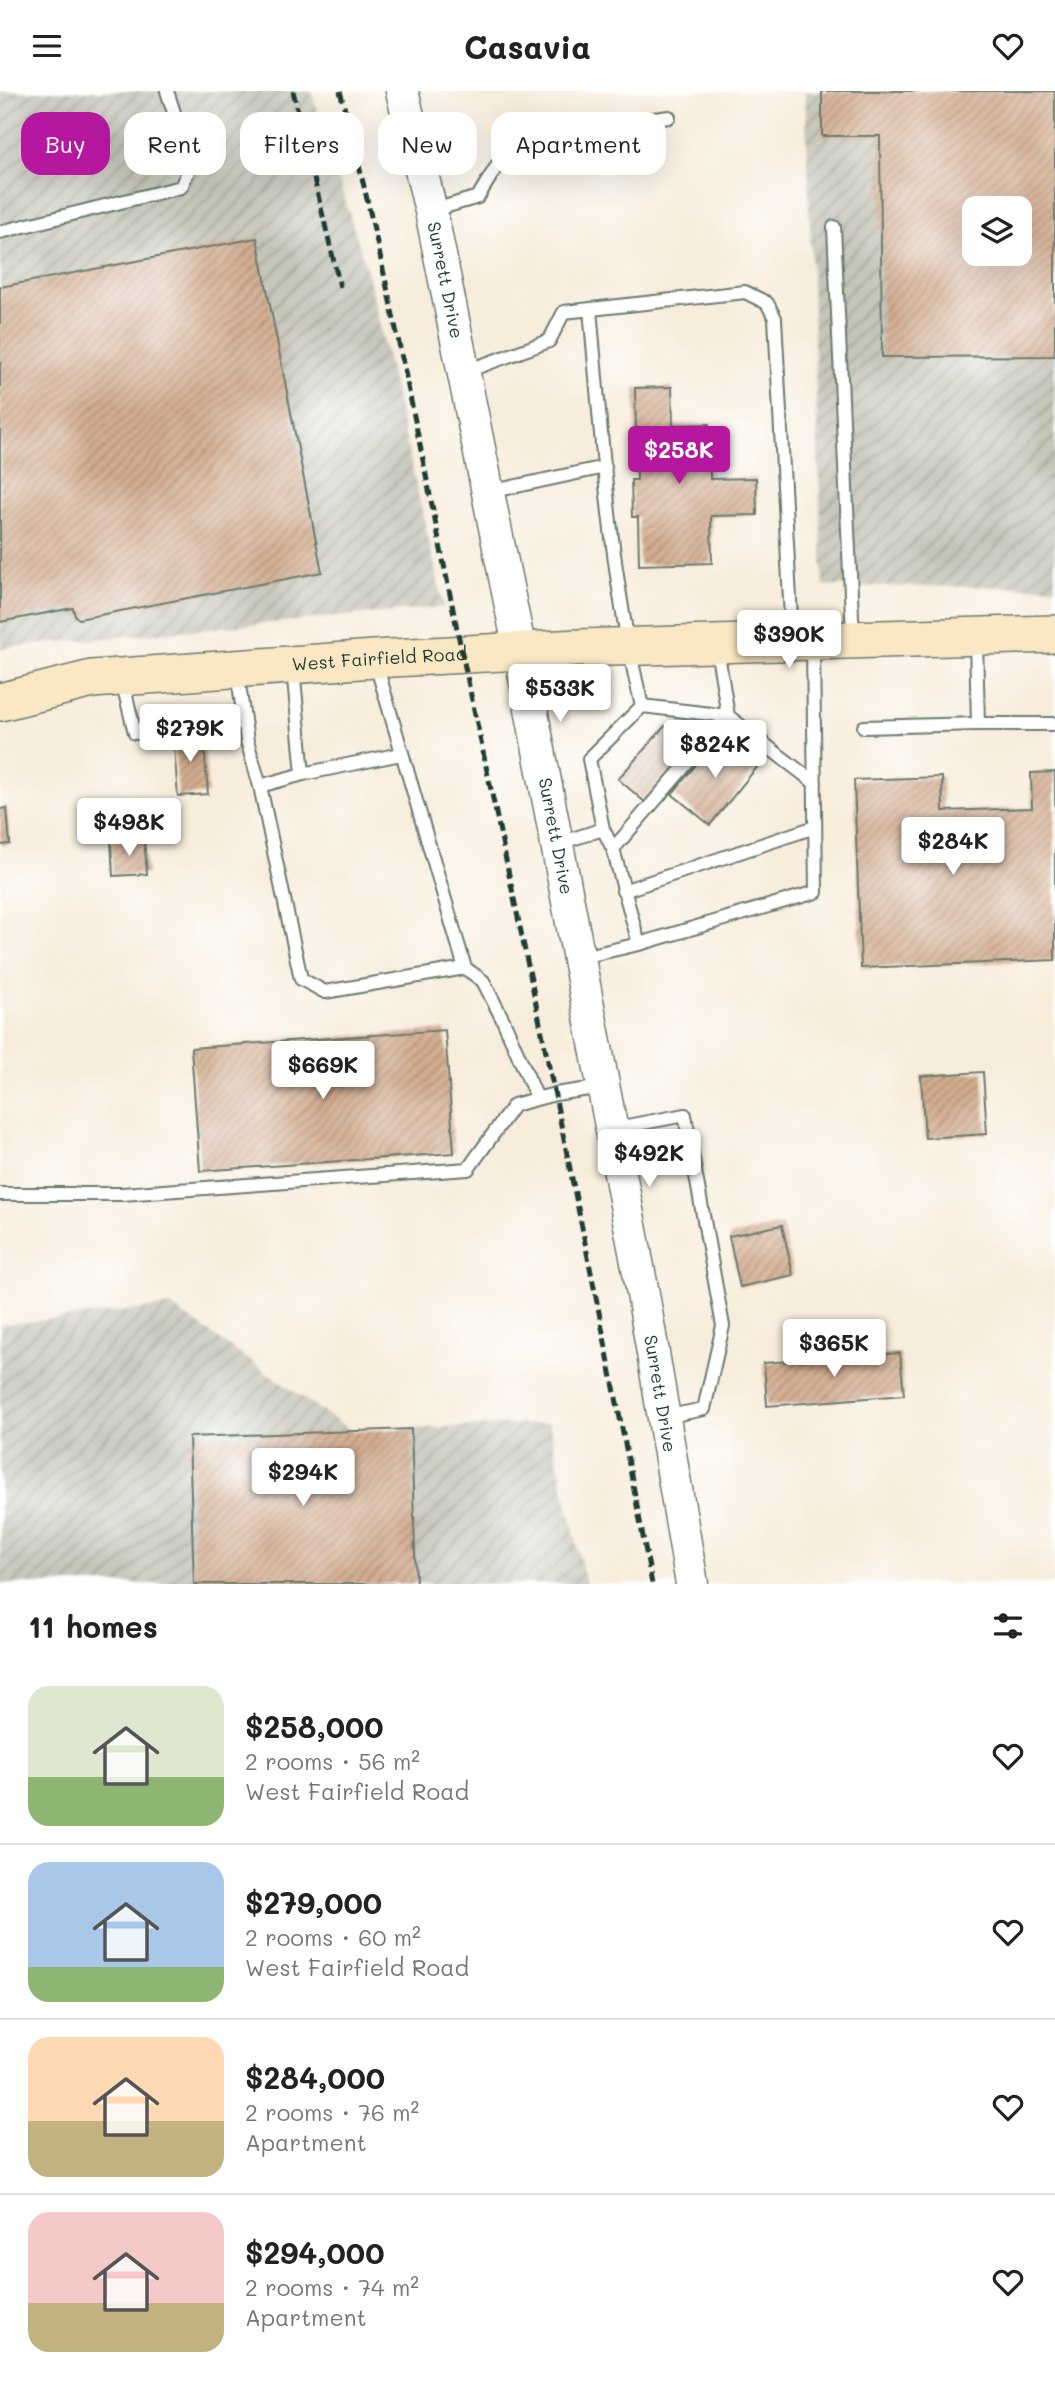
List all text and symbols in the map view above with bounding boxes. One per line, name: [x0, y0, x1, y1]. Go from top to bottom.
text: Casavia: [464, 25, 591, 67]
icon: menu: [28, 27, 66, 65]
icon: heart: [989, 27, 1027, 65]
chip: Buy: [21, 112, 110, 175]
chip: Rent: [124, 112, 226, 175]
chip: Filters: [240, 112, 364, 175]
chip: New: [378, 112, 477, 175]
chip: Apartment: [491, 112, 666, 175]
map controls: [962, 196, 1032, 266]
button: layers: [962, 196, 1032, 266]
street label: Surrett Drive: [422, 220, 469, 340]
pin: $258K: [630, 427, 728, 486]
text: $258K: [644, 434, 714, 464]
pin: $390K: [740, 611, 838, 670]
text: $390K: [753, 618, 825, 648]
street label: West Fairfield Road: [291, 641, 468, 676]
pin: $533K: [511, 665, 609, 724]
text: $533K: [525, 672, 595, 702]
pin: $279K: [141, 705, 239, 764]
text: $279K: [156, 712, 224, 742]
pin: $824K: [666, 721, 764, 780]
text: $824K: [679, 728, 751, 758]
street label: Surrett Drive: [534, 776, 579, 897]
pin: $498K: [80, 799, 178, 858]
text: $498K: [93, 806, 165, 836]
pin: $284K: [904, 817, 1002, 877]
text: $284K: [917, 825, 989, 855]
pin: $669K: [274, 1041, 372, 1101]
text: $669K: [287, 1049, 359, 1079]
pin: $492K: [600, 1129, 698, 1189]
text: $492K: [614, 1137, 684, 1167]
pin: $365K: [785, 1319, 883, 1379]
text: $365K: [799, 1327, 869, 1357]
street label: Surrett Drive: [639, 1333, 683, 1454]
pin: $294K: [254, 1449, 352, 1508]
text: $294K: [268, 1456, 338, 1486]
text: 11 homes: [28, 1606, 158, 1646]
icon: filters: [989, 1607, 1027, 1645]
text: $258,000: [245, 1706, 384, 1746]
icon: home: [84, 1714, 168, 1798]
icon: heart: [989, 1737, 1027, 1775]
text: 2 rooms · 56 m²: [245, 1746, 420, 1776]
text: West Fairfield Road: [245, 1776, 469, 1806]
text: $279,000: [245, 1882, 382, 1922]
icon: home: [84, 1890, 168, 1974]
icon: heart: [989, 1913, 1027, 1951]
text: 2 rooms · 60 m²: [245, 1922, 421, 1952]
text: West Fairfield Road: [245, 1952, 469, 1982]
text: $284,000: [245, 2057, 385, 2097]
icon: home: [84, 2065, 168, 2149]
icon: heart: [989, 2088, 1027, 2126]
text: 2 rooms · 76 m²: [245, 2097, 419, 2127]
text: Apartment: [245, 2127, 367, 2157]
text: $294,000: [245, 2232, 384, 2272]
icon: home: [84, 2240, 168, 2324]
icon: heart: [989, 2263, 1027, 2301]
text: 2 rooms · 74 m²: [245, 2272, 419, 2302]
text: Apartment: [245, 2302, 367, 2332]

